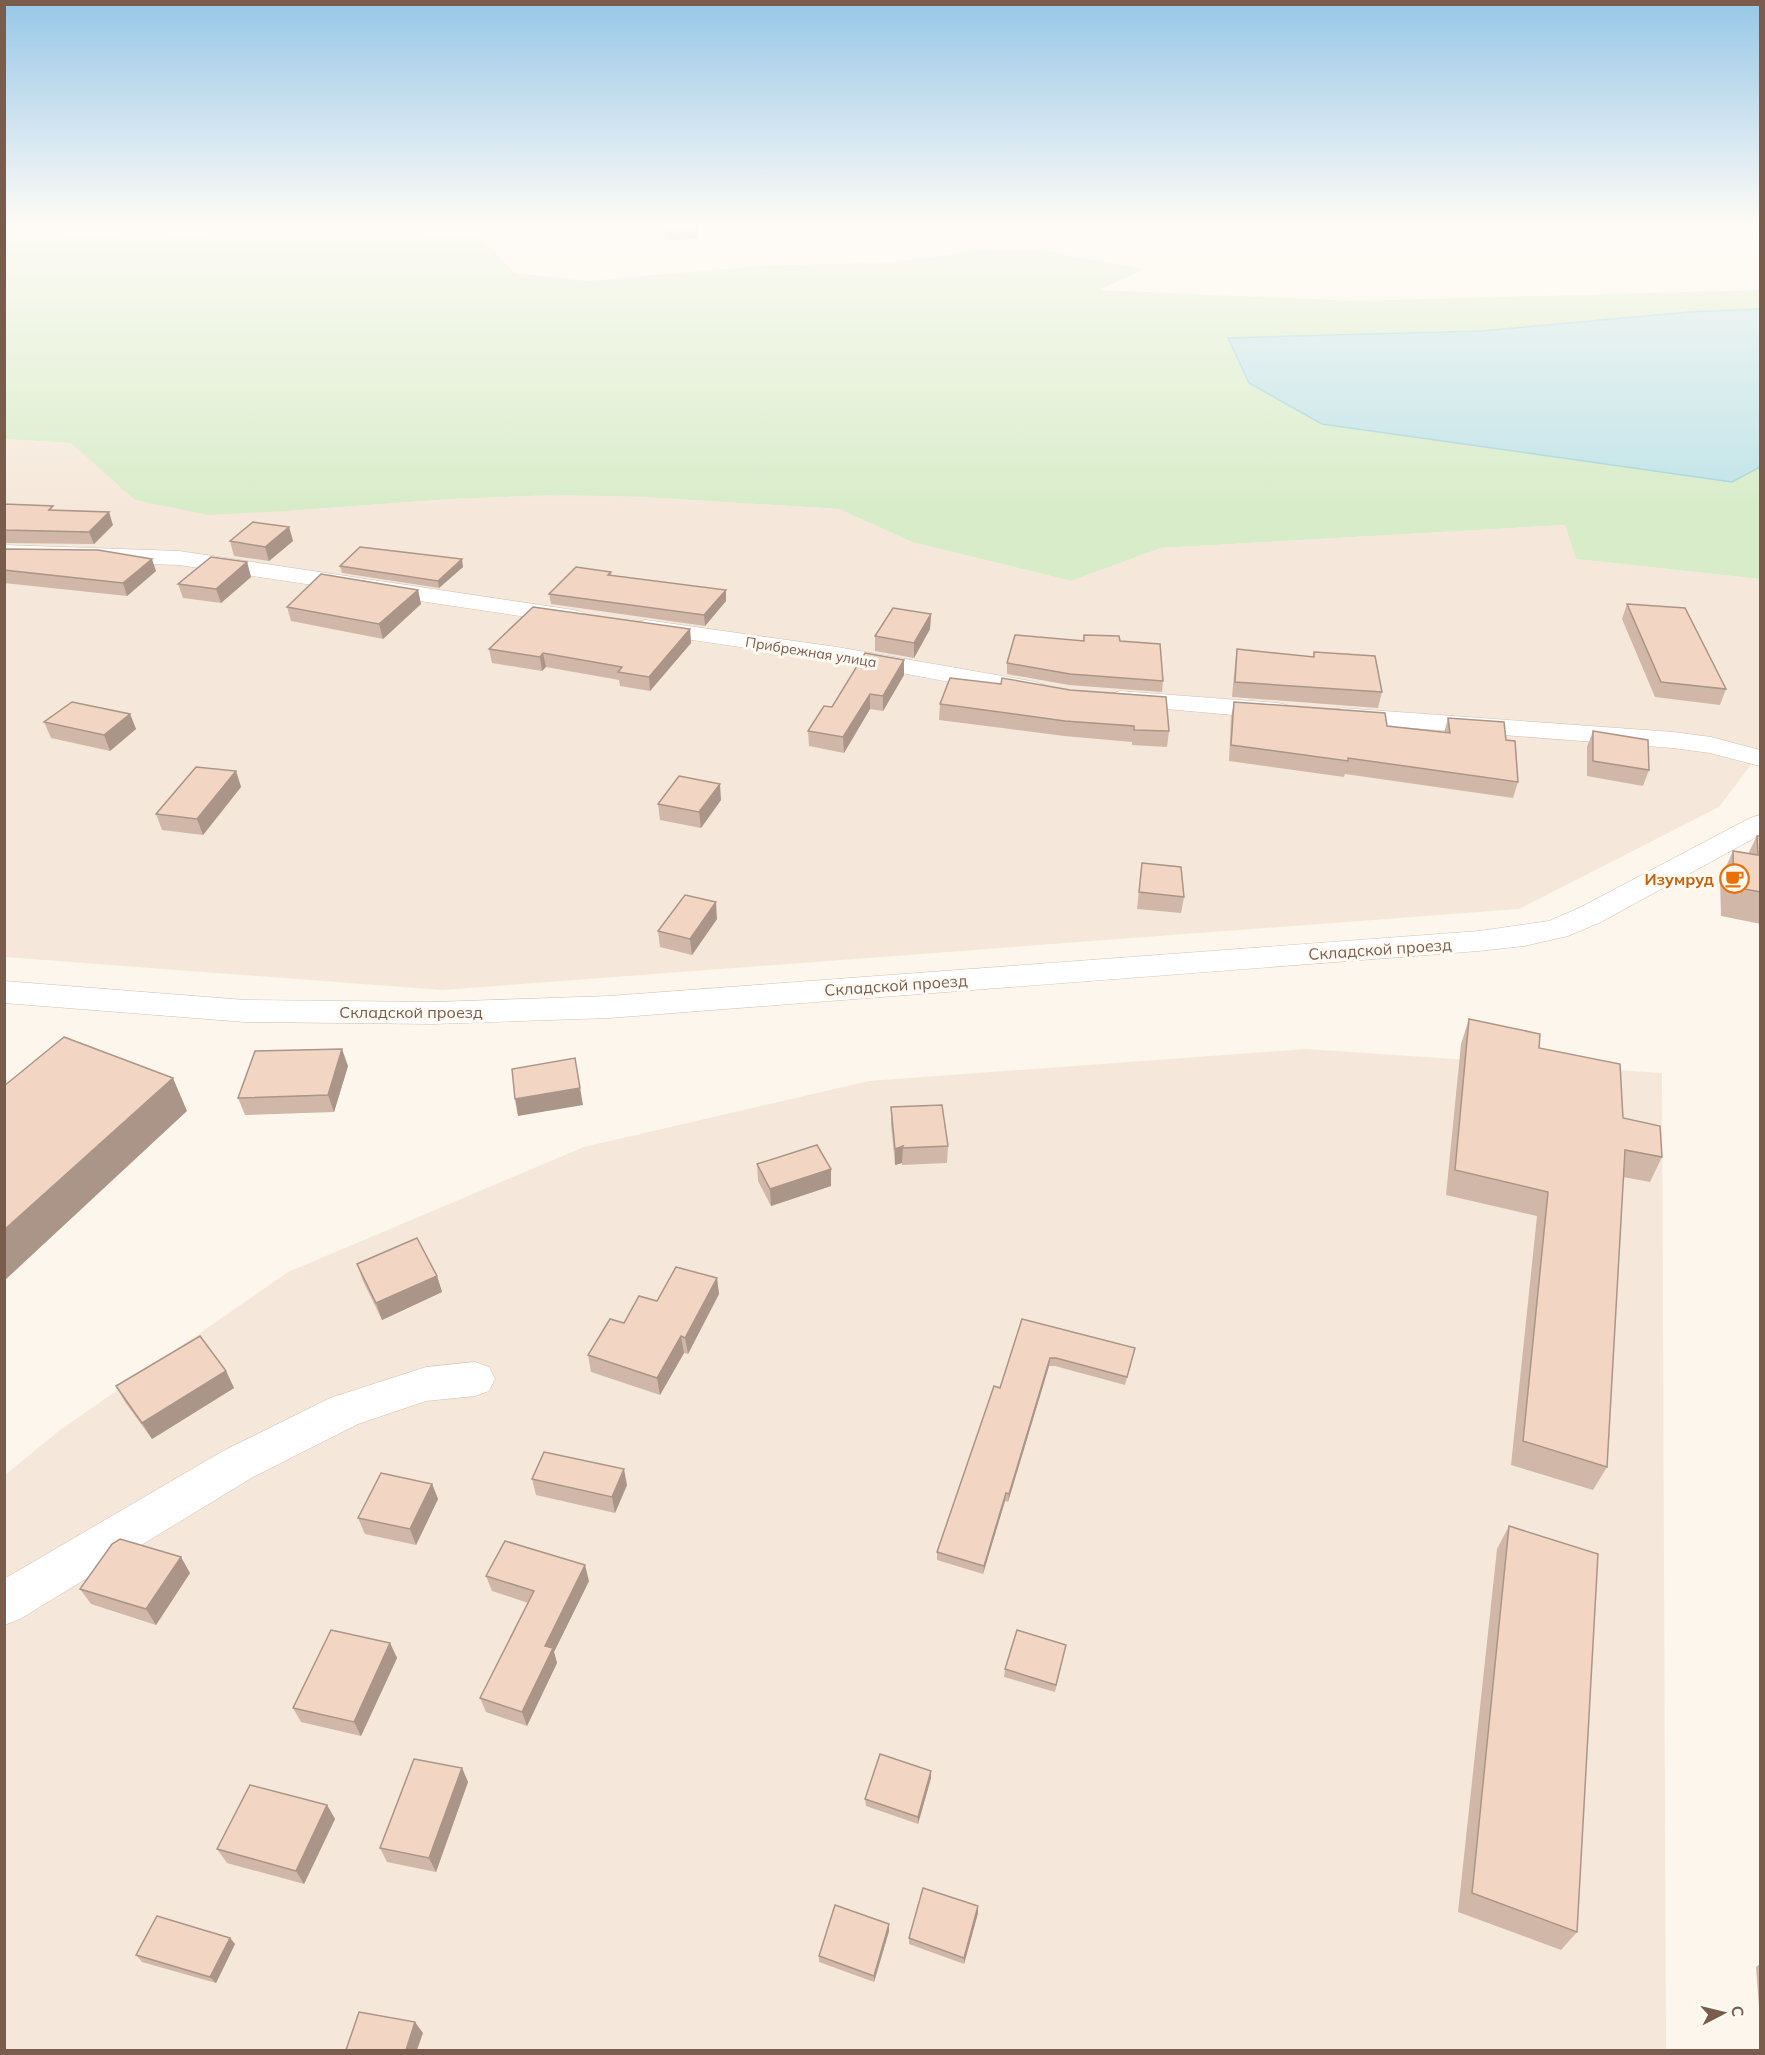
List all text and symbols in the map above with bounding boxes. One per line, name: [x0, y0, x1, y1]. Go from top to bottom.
street label: Прибрежная улица: [744, 633, 878, 671]
cafe icon: Изумруд: [1719, 863, 1751, 895]
place label: Изумруд: [1645, 869, 1714, 889]
street label: Складской проезд: [1308, 934, 1453, 964]
street label: Складской проезд: [824, 970, 969, 1000]
street label: Складской проезд: [339, 1002, 483, 1022]
north arrow: [1693, 1983, 1753, 2043]
text: С: [1727, 2005, 1748, 2018]

